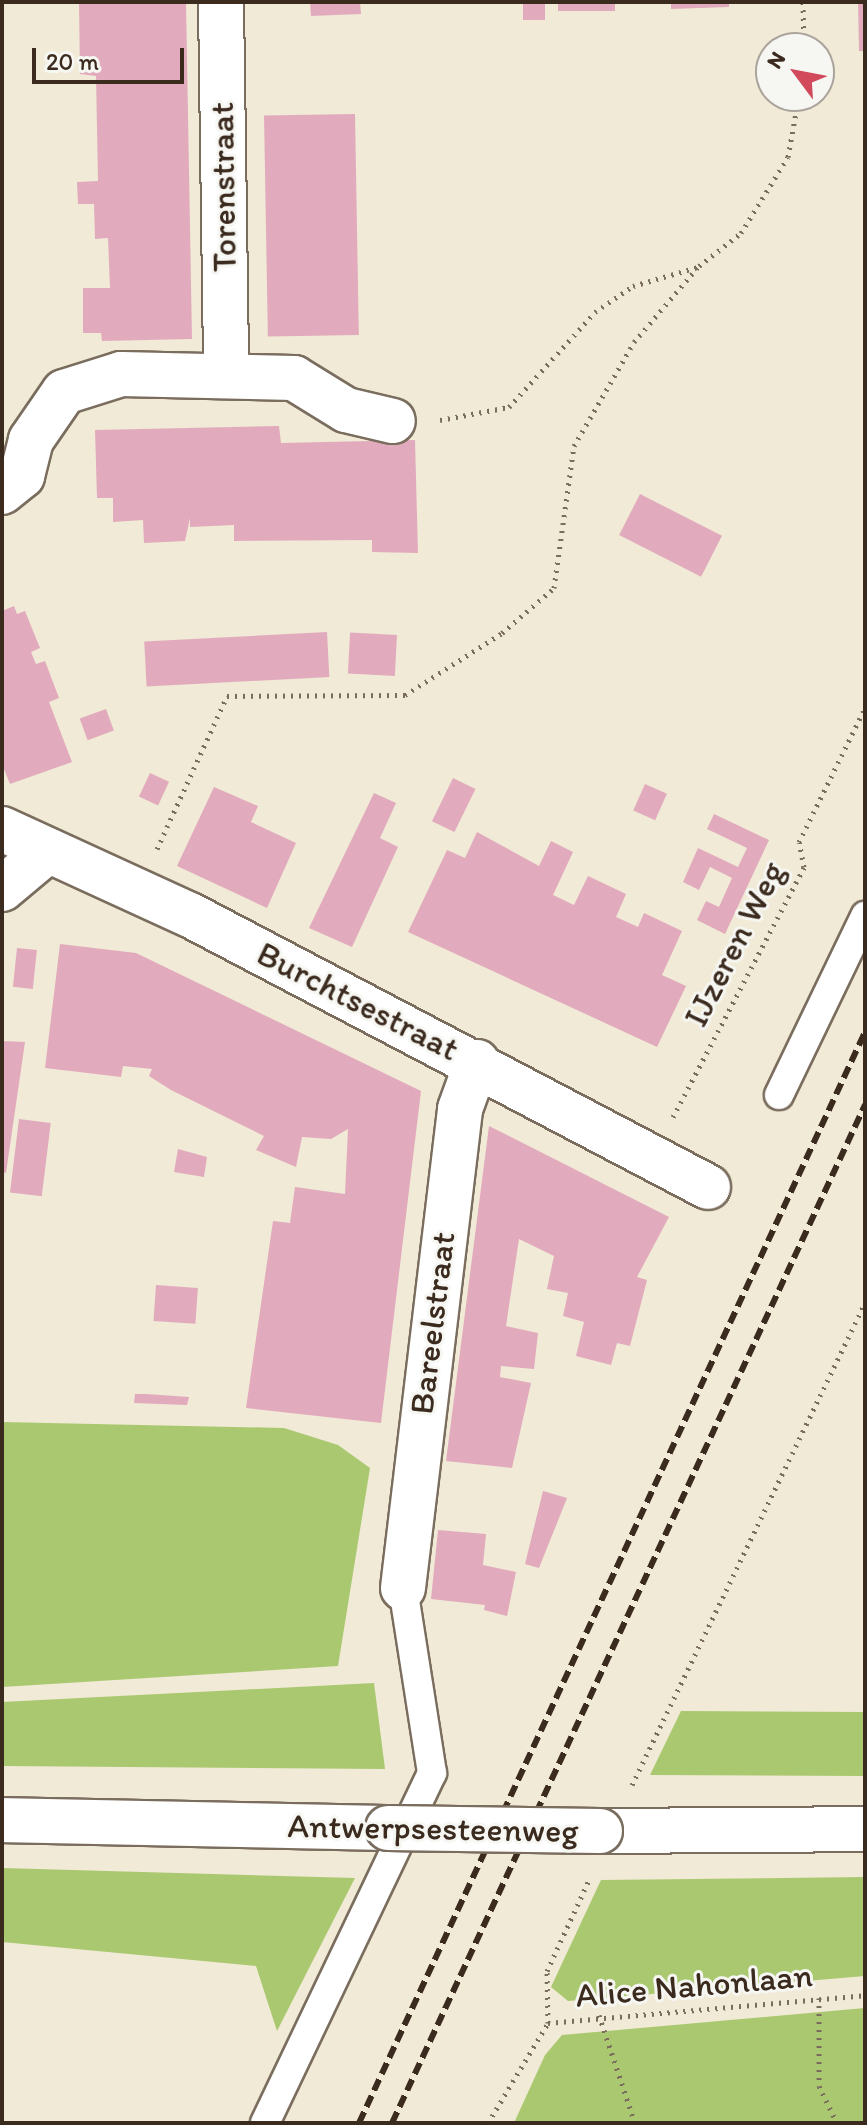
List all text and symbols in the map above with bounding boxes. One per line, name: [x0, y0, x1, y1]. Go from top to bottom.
scale bar: [36, 32, 188, 82]
north arrow: [755, 32, 835, 112]
text: 20 m: [46, 47, 99, 76]
text: N: [761, 47, 791, 74]
street label: Torenstraat: [201, 102, 245, 272]
street label: IJzeren Weg: [675, 855, 793, 1033]
street label: Burchtsestraat: [250, 933, 466, 1069]
street label: Bareelstraat: [401, 1229, 463, 1417]
street label: Antwerpsesteenweg: [287, 1805, 579, 1851]
street label: Alice Nahonlaan: [574, 1954, 814, 2016]

